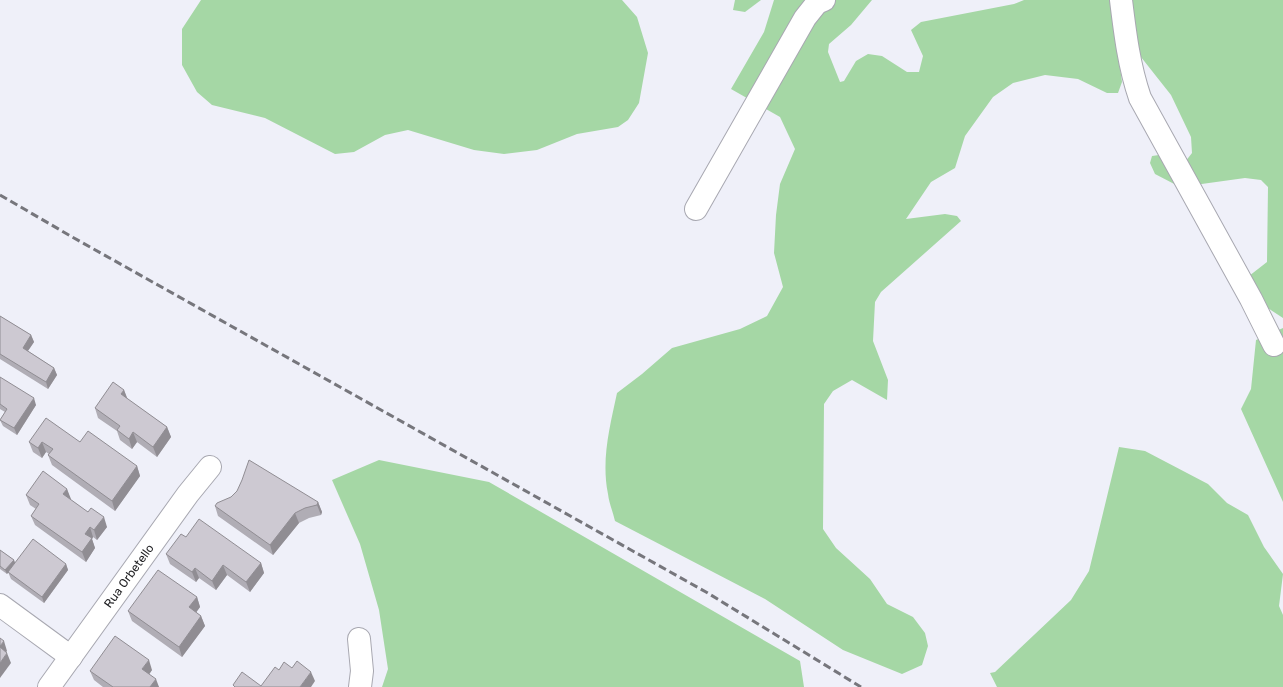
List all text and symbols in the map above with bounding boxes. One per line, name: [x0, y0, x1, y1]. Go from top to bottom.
street label: Rua Orbetello: [101, 541, 157, 611]

